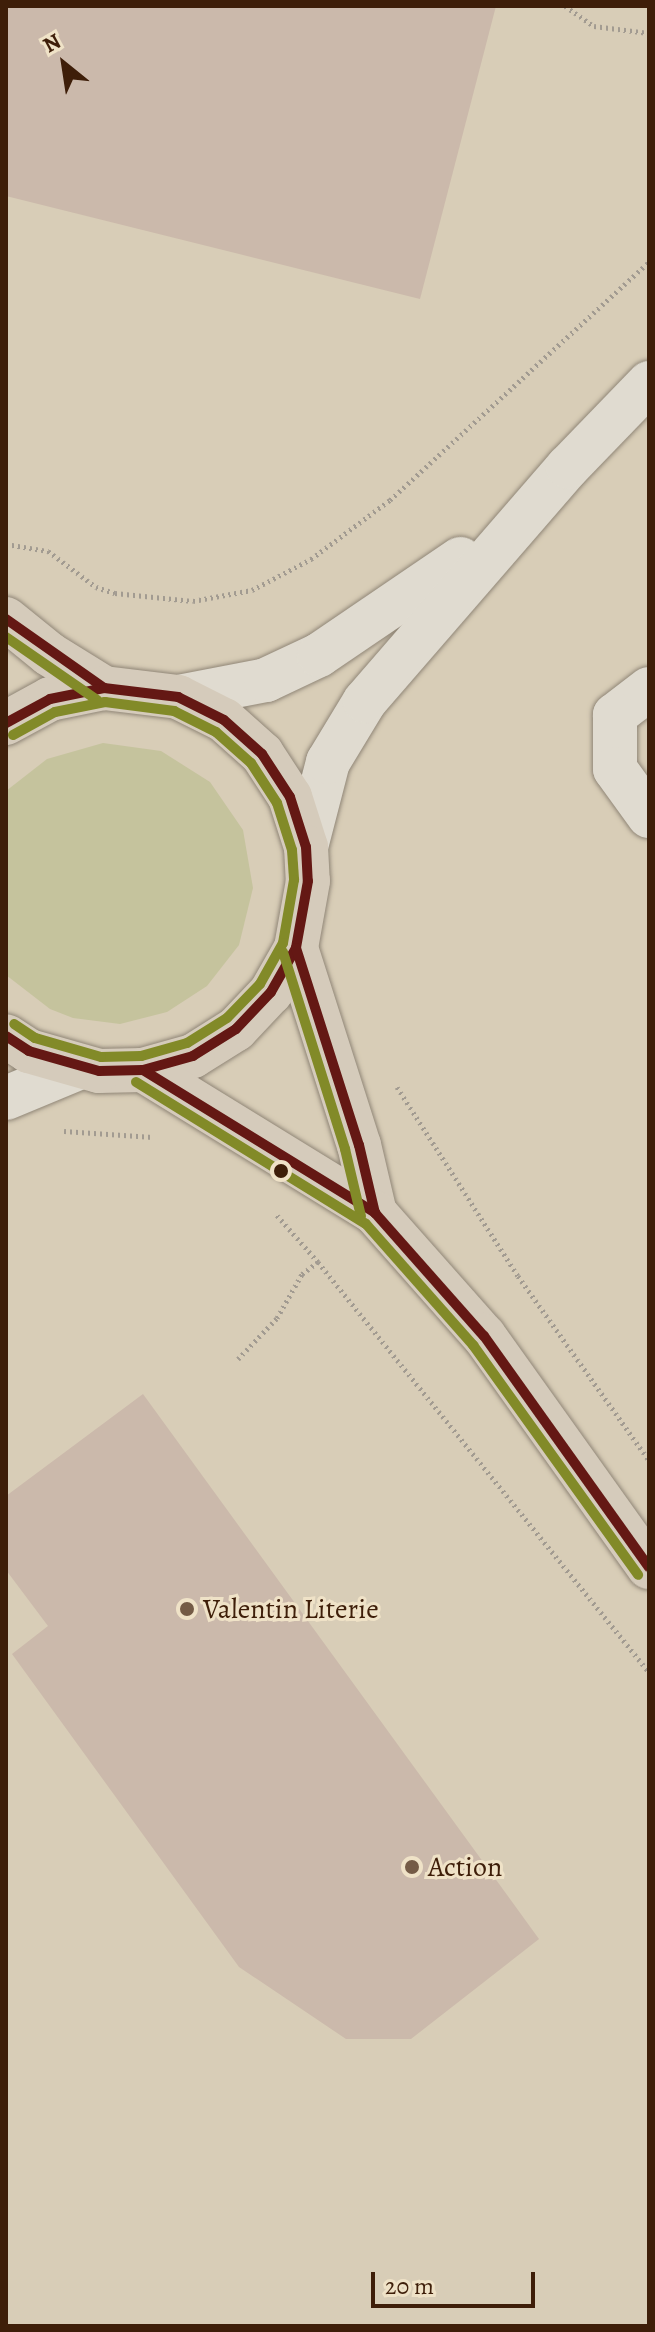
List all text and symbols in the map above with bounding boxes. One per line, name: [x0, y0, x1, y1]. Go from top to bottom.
north arrow: [24, 24, 104, 104]
text: N: [38, 26, 66, 60]
unlabelled marker: [273, 1163, 289, 1179]
place label: Valentin Literie: [203, 1592, 379, 1626]
marker: Valentin Literie: [178, 1600, 196, 1618]
place label: Action: [428, 1850, 502, 1884]
marker: Action: [403, 1858, 421, 1876]
scale bar: [375, 2256, 539, 2306]
text: 20 m: [385, 2270, 434, 2302]

